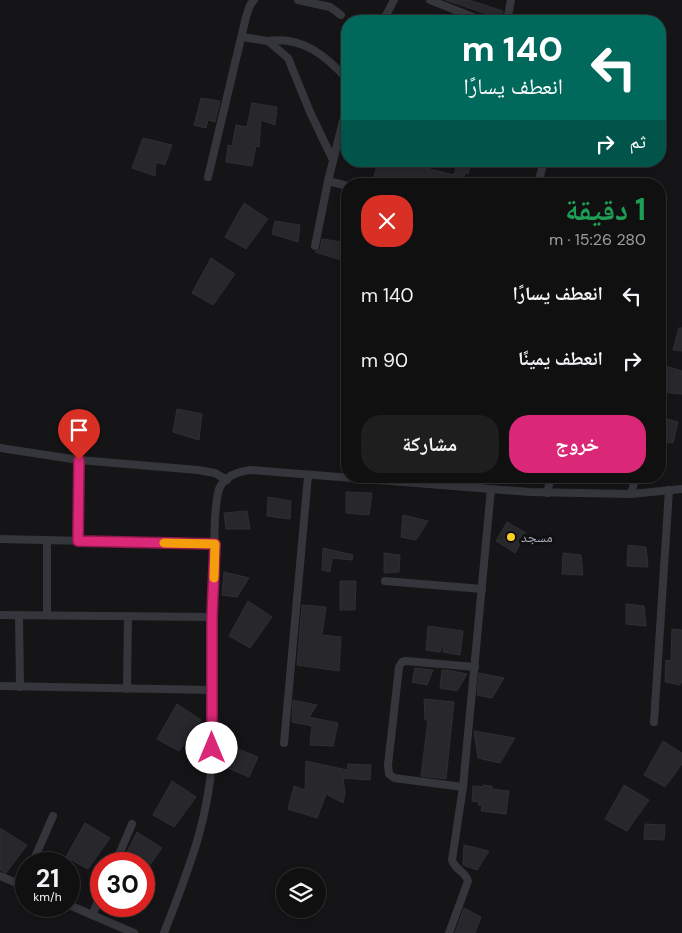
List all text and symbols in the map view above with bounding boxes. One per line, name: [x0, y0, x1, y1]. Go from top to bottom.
text: 140 m: [462, 26, 563, 72]
icon: left: [581, 35, 646, 100]
text: انعطف يسارًا: [464, 72, 563, 101]
text: ثم: [629, 129, 646, 154]
icon: right: [591, 130, 619, 158]
text: 1 دقيقة: [565, 190, 646, 229]
button: close: [361, 195, 413, 247]
text: 280 m · 15:26: [549, 229, 646, 250]
text: انعطف يسارًا: [512, 281, 603, 306]
icon: left: [618, 282, 646, 310]
text: 140 m: [361, 283, 413, 308]
text: انعطف يمينًا: [518, 346, 603, 371]
icon: right: [618, 347, 646, 375]
text: 90 m: [361, 348, 408, 373]
pin: [58, 409, 100, 460]
button: مشاركة: [361, 415, 499, 473]
button: خروج: [509, 415, 646, 473]
icon: arrive: [65, 416, 93, 444]
place label: مسجد: [521, 528, 553, 546]
marker: مسجد: [505, 531, 517, 543]
position arrow: [185, 721, 237, 773]
speed limit sign: 30: [90, 852, 155, 917]
text: 21: [36, 862, 59, 895]
map controls: [276, 868, 326, 918]
button: layers: [276, 868, 326, 918]
text: km/h: [33, 889, 62, 905]

